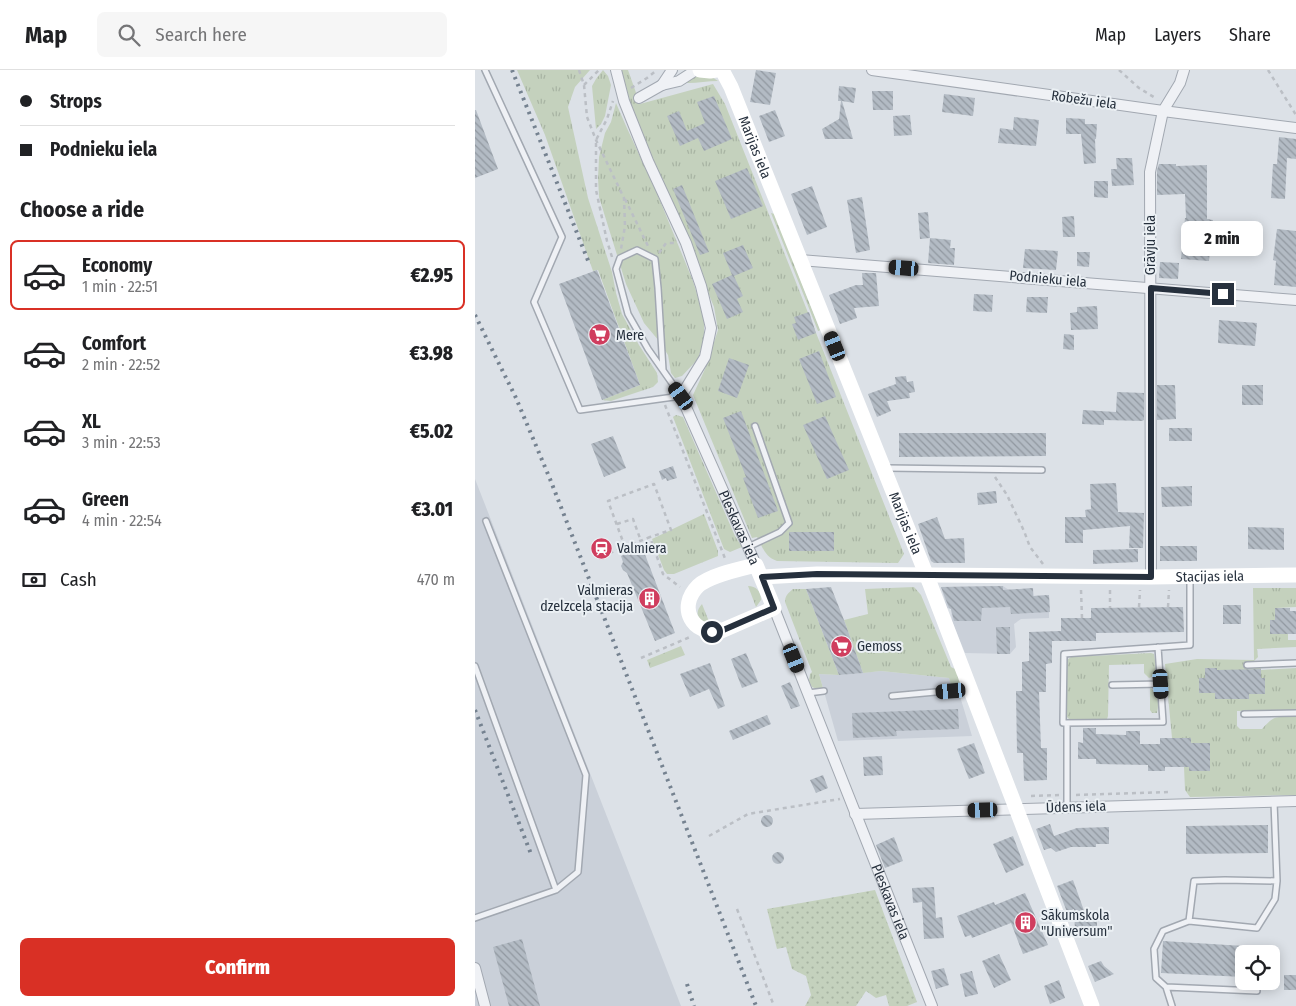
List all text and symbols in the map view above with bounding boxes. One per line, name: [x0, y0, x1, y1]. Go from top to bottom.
search box: [97, 12, 447, 57]
text: Map: [25, 21, 67, 49]
icon: search: [115, 21, 143, 49]
text: Search here: [155, 23, 247, 46]
text: Map: [1095, 24, 1126, 46]
text: Layers: [1154, 24, 1201, 46]
text: Share: [1229, 24, 1271, 46]
street label: Robežu iela: [1050, 87, 1118, 113]
text: Strops: [50, 90, 102, 113]
street label: Marijas iela: [735, 113, 775, 181]
text: Podnieku iela: [50, 138, 157, 161]
text: Choose a ride: [20, 196, 144, 223]
street label: Grāvju iela: [1142, 215, 1159, 275]
callout: 2 min: [1182, 222, 1264, 256]
text: 2 min: [1204, 229, 1240, 248]
icon: car: [22, 253, 67, 298]
text: Economy: [82, 254, 152, 277]
car: [888, 259, 919, 277]
text: €2.95: [410, 264, 453, 287]
street label: Podnieku iela: [1009, 267, 1088, 291]
text: 1 min · 22:51: [82, 277, 158, 296]
route end: [1212, 283, 1234, 305]
supermarket icon: Mere: [588, 323, 612, 347]
place label: Mere: [616, 327, 644, 344]
car: [822, 329, 847, 363]
icon: car: [22, 331, 67, 376]
text: Comfort: [82, 332, 146, 355]
text: €3.98: [409, 342, 453, 365]
text: 2 min · 22:52: [82, 355, 160, 374]
car: [666, 379, 695, 413]
icon: car: [22, 409, 67, 454]
text: XL: [82, 410, 101, 433]
text: €5.02: [410, 420, 453, 443]
text: 3 min · 22:53: [82, 433, 161, 452]
icon: car: [22, 487, 67, 532]
text: Green: [82, 488, 129, 511]
street label: Pleskavas iela: [715, 488, 763, 568]
street label: Marijas iela: [885, 489, 926, 557]
text: €3.01: [411, 498, 453, 521]
text: 4 min · 22:54: [82, 511, 162, 530]
station icon: Valmiera: [589, 536, 613, 560]
place label: Valmiera: [617, 540, 667, 557]
icon: cash: [20, 566, 48, 594]
street label: Stacijas iela: [1176, 567, 1244, 585]
text: Cash: [60, 568, 97, 591]
text: 470 m: [417, 570, 455, 589]
place label: Valmieras dzelzceļa stacija: [540, 582, 633, 616]
building icon: Valmieras dzelzceļa stacija: [637, 586, 661, 610]
route start: [701, 621, 723, 643]
supermarket icon: Gemoss: [829, 634, 853, 658]
place label: Gemoss: [857, 638, 902, 655]
car: [781, 641, 806, 675]
car: [1152, 669, 1169, 699]
car: [935, 682, 966, 700]
street label: Ūdens iela: [1046, 797, 1107, 817]
car: [967, 802, 998, 818]
street label: Pleskavas iela: [868, 861, 913, 942]
place label: Sākumskola "Universum": [1041, 907, 1112, 940]
building icon: Sākumskola "Universum": [1013, 911, 1037, 935]
button: Confirm: [20, 938, 455, 996]
map controls: [1235, 945, 1280, 990]
button: locate: [1235, 945, 1280, 990]

